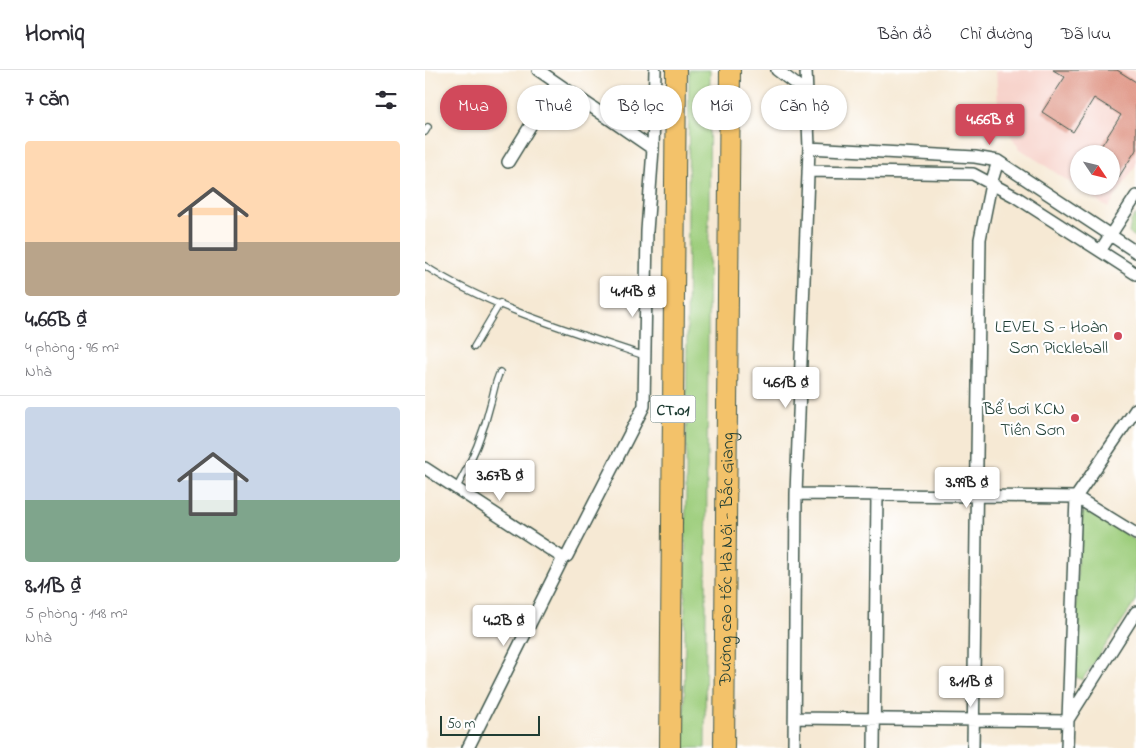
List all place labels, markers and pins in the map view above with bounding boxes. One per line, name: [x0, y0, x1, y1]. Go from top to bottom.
pin: 4.66B ₫: [944, 104, 1036, 146]
pin: 4.14B ₫: [587, 276, 679, 318]
place label: LEVEL S - Hoàn Sơn Pickleball: [995, 315, 1108, 362]
marker: LEVEL S - Hoàn Sơn Pickleball: [1112, 330, 1124, 342]
pin: 4.61B ₫: [740, 366, 832, 409]
place label: Bể bơi KCN Tiên Sơn: [982, 397, 1065, 444]
marker: Bể bơi KCN Tiên Sơn: [1069, 412, 1081, 424]
pin: 3.67B ₫: [454, 460, 546, 502]
pin: 3.99B ₫: [921, 466, 1013, 509]
pin: 4.2B ₫: [463, 604, 545, 647]
pin: 8.11B ₫: [925, 666, 1017, 708]

